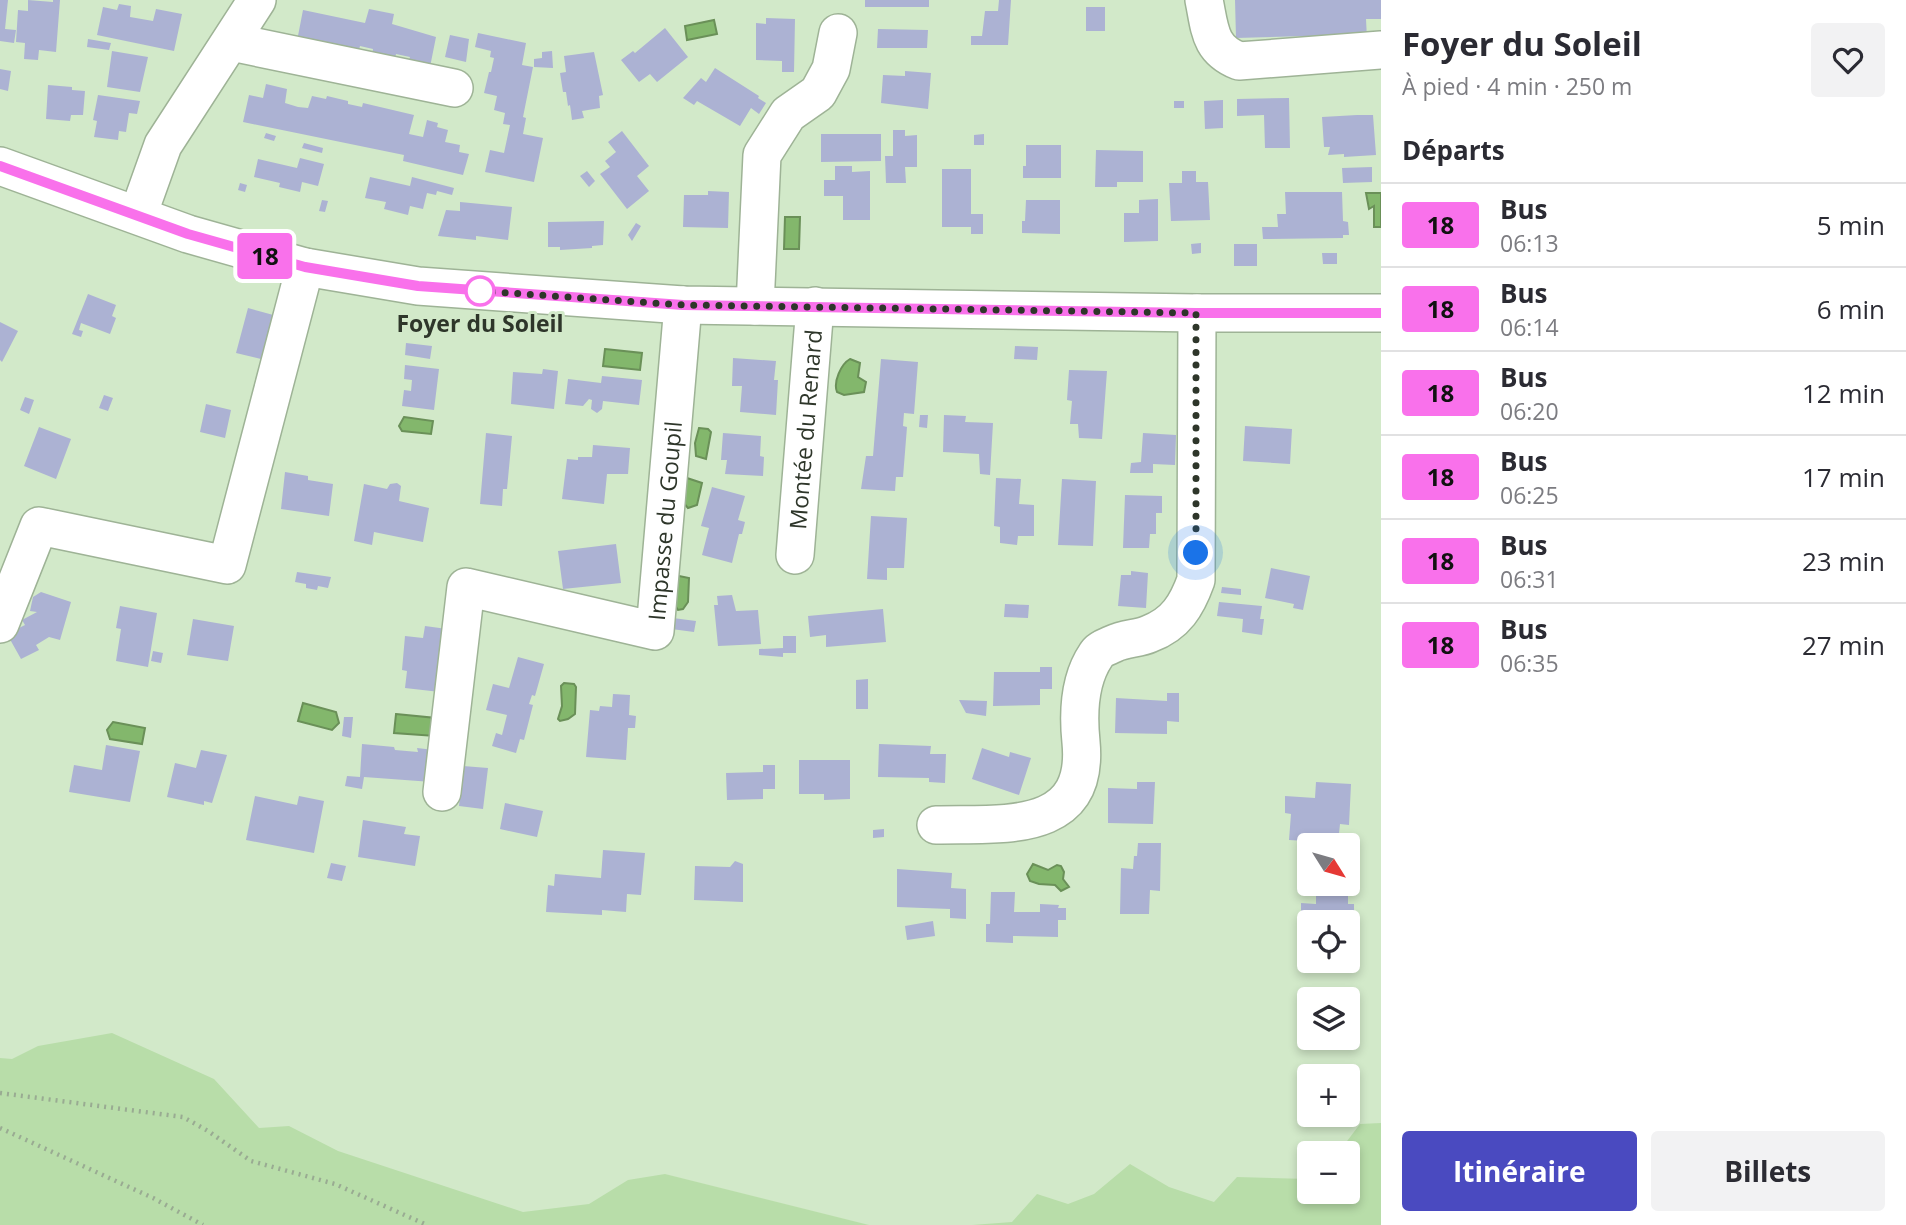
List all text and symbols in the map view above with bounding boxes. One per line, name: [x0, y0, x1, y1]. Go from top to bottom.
text: Foyer du Soleil: [1402, 21, 1642, 66]
button: heart: [1811, 23, 1885, 97]
text: À pied · 4 min · 250 m: [1402, 70, 1632, 102]
text: Départs: [1402, 132, 1505, 168]
text: Bus: [1500, 191, 1547, 227]
text: 5 min: [1817, 207, 1885, 243]
text: 18: [1427, 208, 1454, 241]
text: 06:13: [1500, 227, 1559, 259]
line badge: 18: [233, 233, 296, 279]
text: 18: [251, 239, 279, 272]
text: Bus: [1500, 275, 1547, 311]
marker: Foyer du Soleil: [465, 276, 495, 306]
text: 6 min: [1817, 291, 1885, 327]
text: 18: [1427, 292, 1454, 325]
place label: Foyer du Soleil: [396, 307, 564, 339]
text: 06:14: [1500, 311, 1559, 343]
street label: Montée du Renard: [781, 328, 829, 531]
text: Bus: [1500, 359, 1547, 395]
text: 12 min: [1802, 375, 1885, 411]
text: 18: [1427, 376, 1454, 409]
text: 06:20: [1500, 395, 1559, 427]
street label: Impasse du Goupil: [640, 420, 689, 622]
text: Bus: [1500, 443, 1547, 479]
text: 17 min: [1802, 459, 1885, 495]
text: 18: [1427, 460, 1454, 493]
text: 06:25: [1500, 479, 1559, 511]
text: Bus: [1500, 527, 1547, 563]
your location: [1178, 535, 1213, 570]
text: 23 min: [1802, 543, 1885, 579]
text: 18: [1427, 544, 1454, 577]
text: 06:31: [1500, 563, 1559, 595]
text: Bus: [1500, 611, 1547, 647]
text: 27 min: [1802, 627, 1885, 663]
text: 18: [1427, 628, 1454, 661]
text: 06:35: [1500, 647, 1559, 679]
north arrow: [1297, 833, 1360, 896]
map controls: [1297, 833, 1360, 1204]
button: locate: [1297, 910, 1360, 973]
button: layers: [1297, 987, 1360, 1050]
button: +: [1297, 1064, 1360, 1127]
button: Itinéraire: [1402, 1131, 1637, 1211]
button: Billets: [1651, 1131, 1885, 1211]
button: −: [1297, 1141, 1360, 1204]

